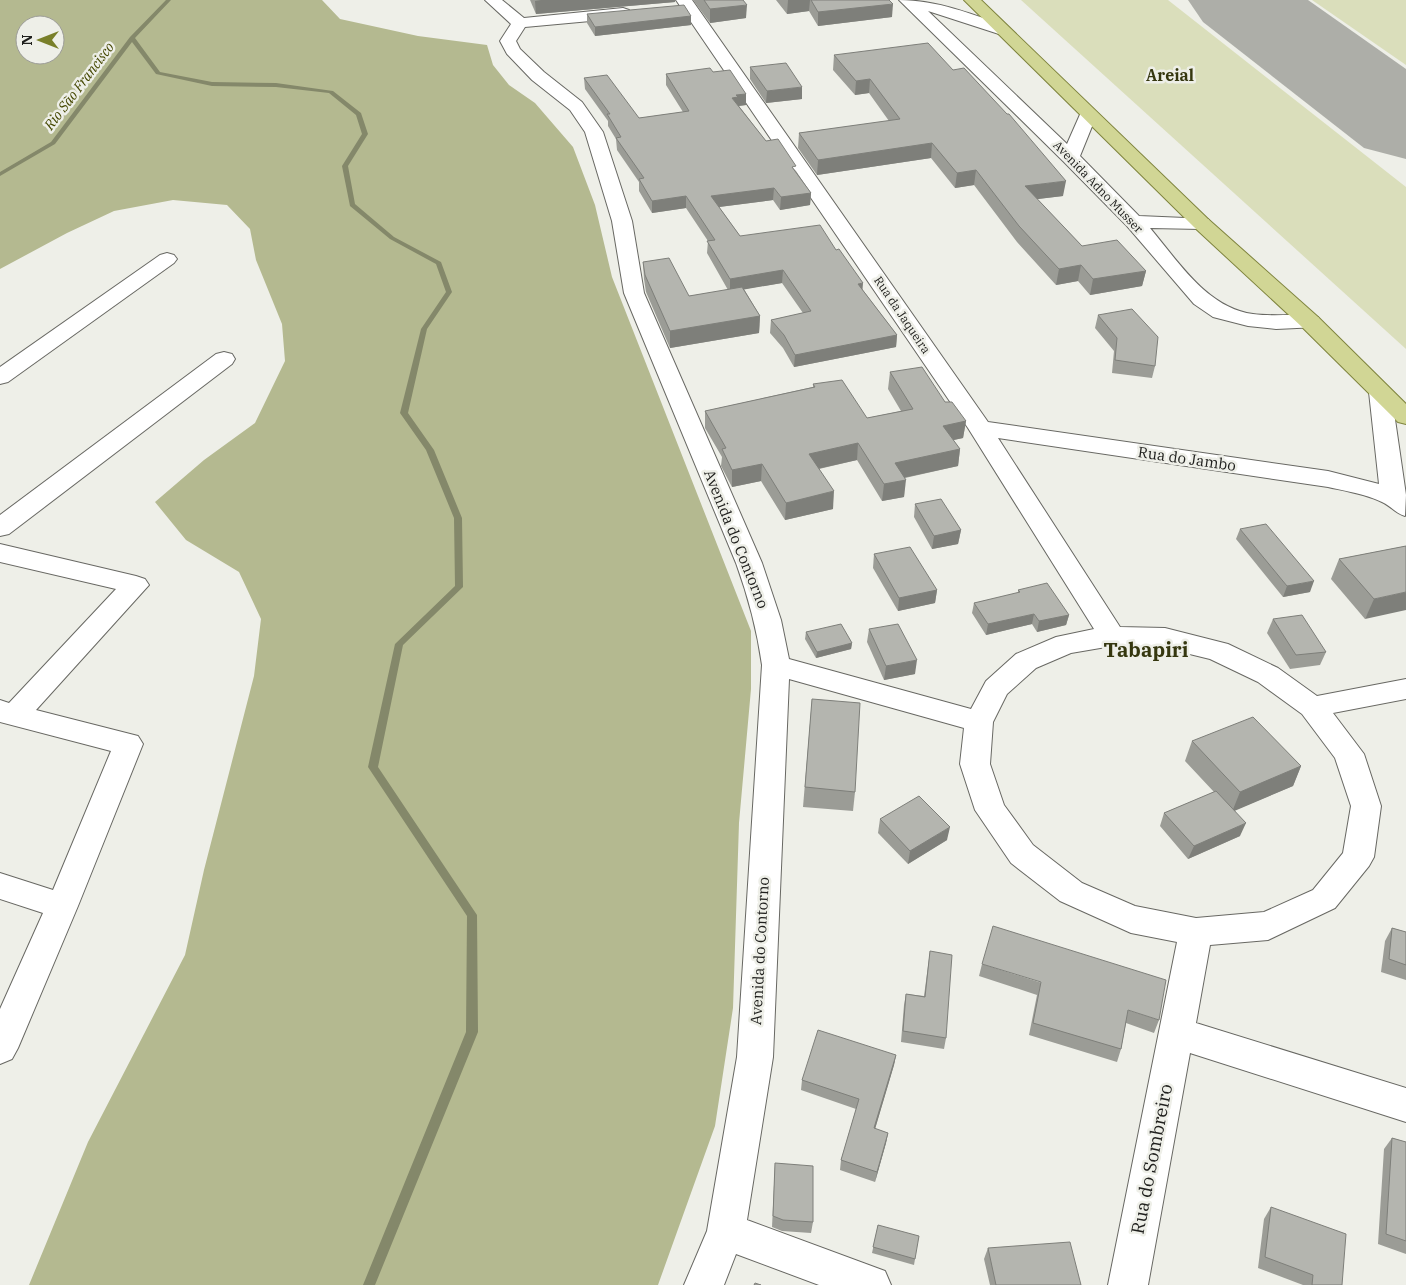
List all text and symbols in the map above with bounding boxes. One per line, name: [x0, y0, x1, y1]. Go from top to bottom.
north arrow: [15, 15, 65, 65]
text: N: [18, 34, 36, 46]
water label: Rio São Francisco: [40, 38, 118, 134]
district label: Areial: [1146, 65, 1194, 85]
street label: Avenida Adno Musser: [1050, 137, 1147, 236]
street label: Rua da Jaqueira: [871, 273, 934, 357]
street label: Rua do Jambo: [1137, 442, 1237, 475]
street label: Avenida do Contorno: [700, 467, 773, 611]
district label: Tabapiri: [1104, 636, 1189, 663]
street label: Avenida do Contorno: [746, 877, 773, 1025]
street label: Rua do Sombreiro: [1126, 1082, 1177, 1236]

